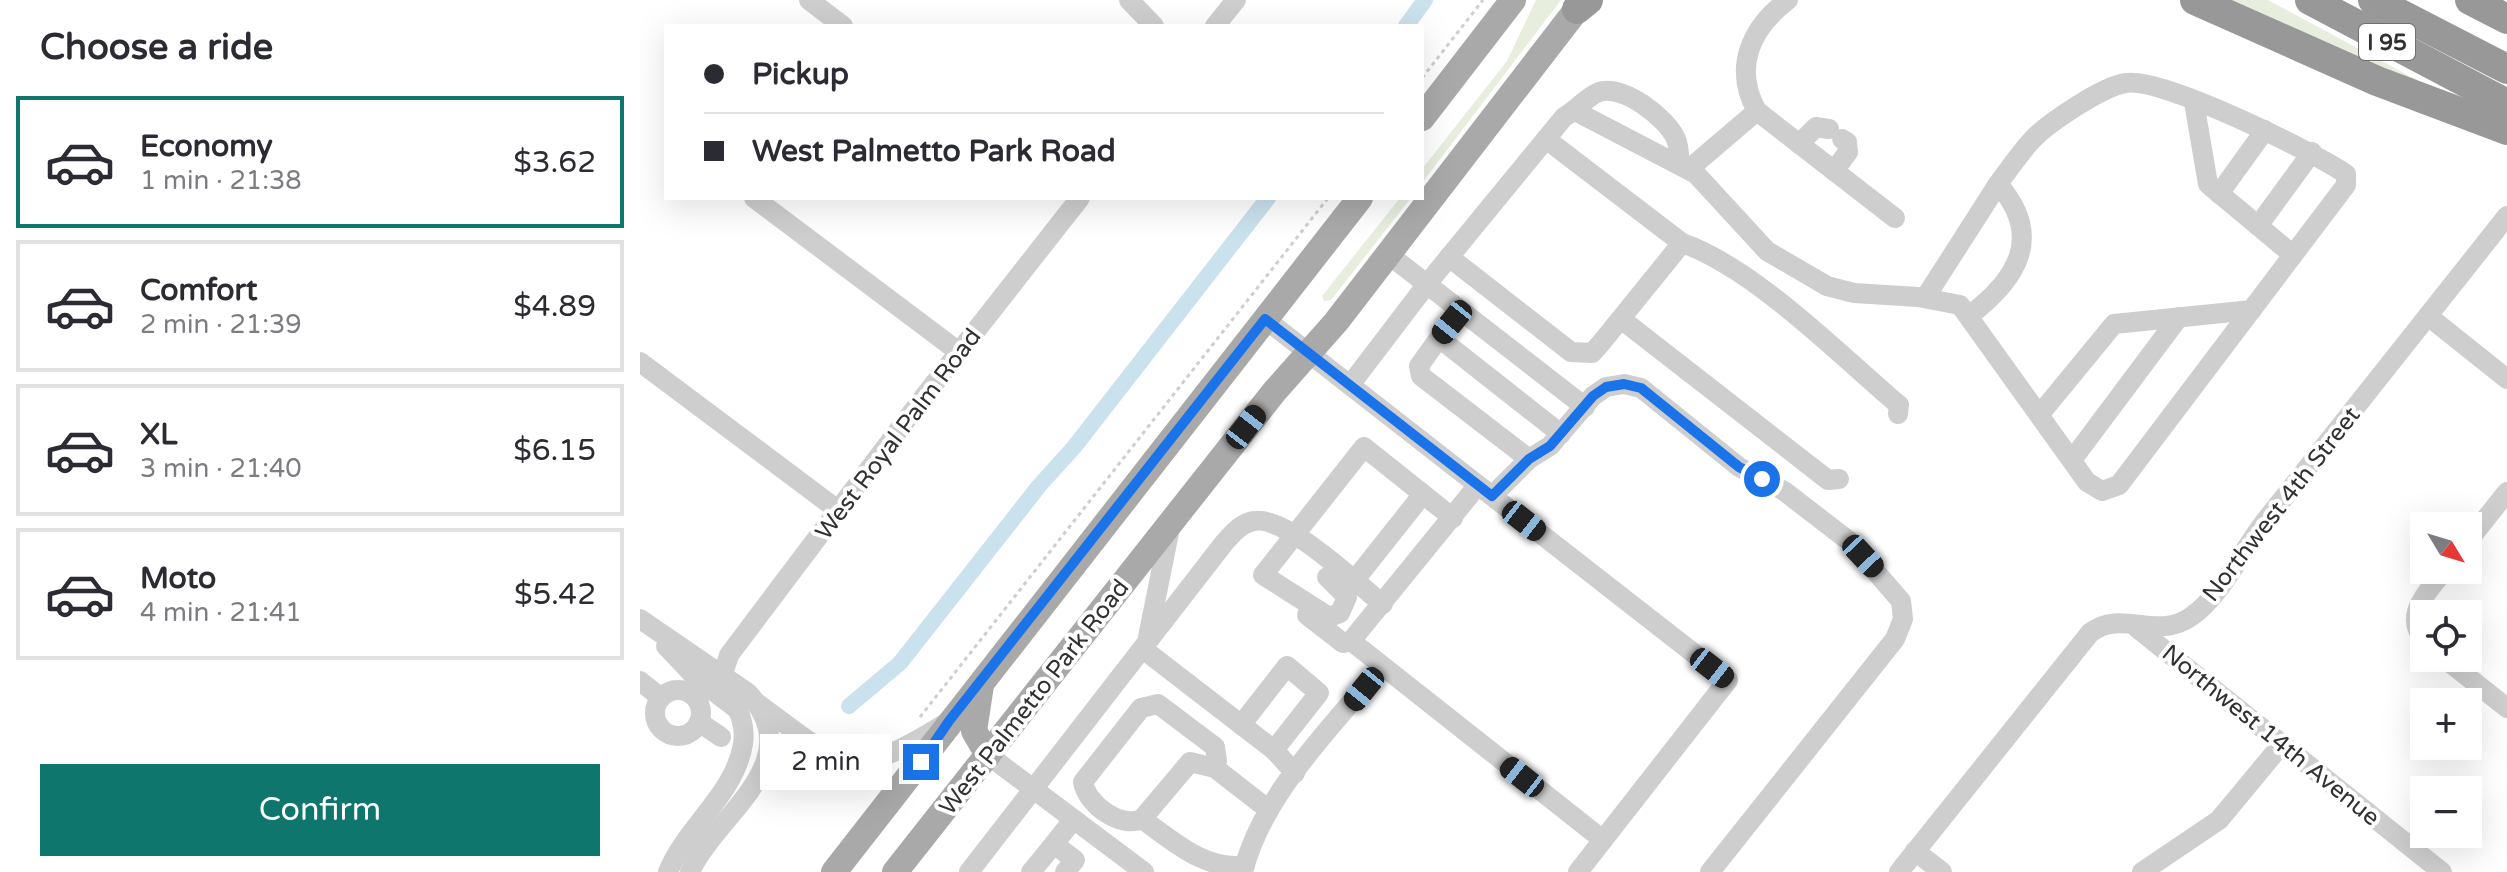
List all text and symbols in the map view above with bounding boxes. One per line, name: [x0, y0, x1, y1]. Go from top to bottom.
road number: I 95: [2359, 24, 2415, 60]
text: Choose a ride: [40, 26, 273, 69]
text: Pickup: [752, 56, 849, 93]
icon: car: [44, 126, 116, 198]
text: Economy: [140, 128, 273, 165]
text: West Palmetto Park Road: [752, 133, 1116, 170]
text: $3.62: [513, 144, 596, 181]
text: 1 min · 21:38: [140, 165, 302, 196]
icon: car: [44, 270, 116, 342]
text: Comfort: [140, 272, 258, 309]
text: $4.89: [513, 288, 596, 325]
car: [1428, 296, 1476, 348]
text: 2 min · 21:39: [140, 309, 302, 340]
street label: West Royal Palm Road: [809, 323, 987, 546]
car: [1222, 401, 1270, 453]
street label: Northwest 4th Street: [2196, 401, 2366, 607]
icon: car: [44, 414, 116, 486]
text: XL: [140, 416, 177, 453]
text: $6.15: [513, 432, 596, 469]
text: 3 min · 21:40: [140, 453, 302, 484]
route start: [1744, 461, 1780, 497]
car: [1498, 497, 1550, 545]
north arrow: [2410, 512, 2482, 584]
map controls: [2410, 512, 2482, 848]
car: [1838, 530, 1888, 582]
icon: car: [44, 558, 116, 630]
text: Moto: [140, 560, 216, 597]
street label: West Palmetto Park Road: [933, 574, 1135, 821]
text: $5.42: [514, 576, 596, 613]
text: 4 min · 21:41: [140, 597, 302, 628]
button: locate: [2410, 600, 2482, 672]
street label: Northwest 14th Avenue: [2156, 639, 2385, 832]
car: [1686, 644, 1738, 692]
car: [1340, 663, 1388, 715]
button: +: [2410, 688, 2482, 760]
callout: 2 min: [761, 734, 893, 790]
route end: [903, 744, 939, 780]
text: 2 min: [791, 746, 861, 777]
car: [1496, 753, 1548, 801]
button: Confirm: [40, 764, 600, 856]
button: −: [2410, 776, 2482, 848]

